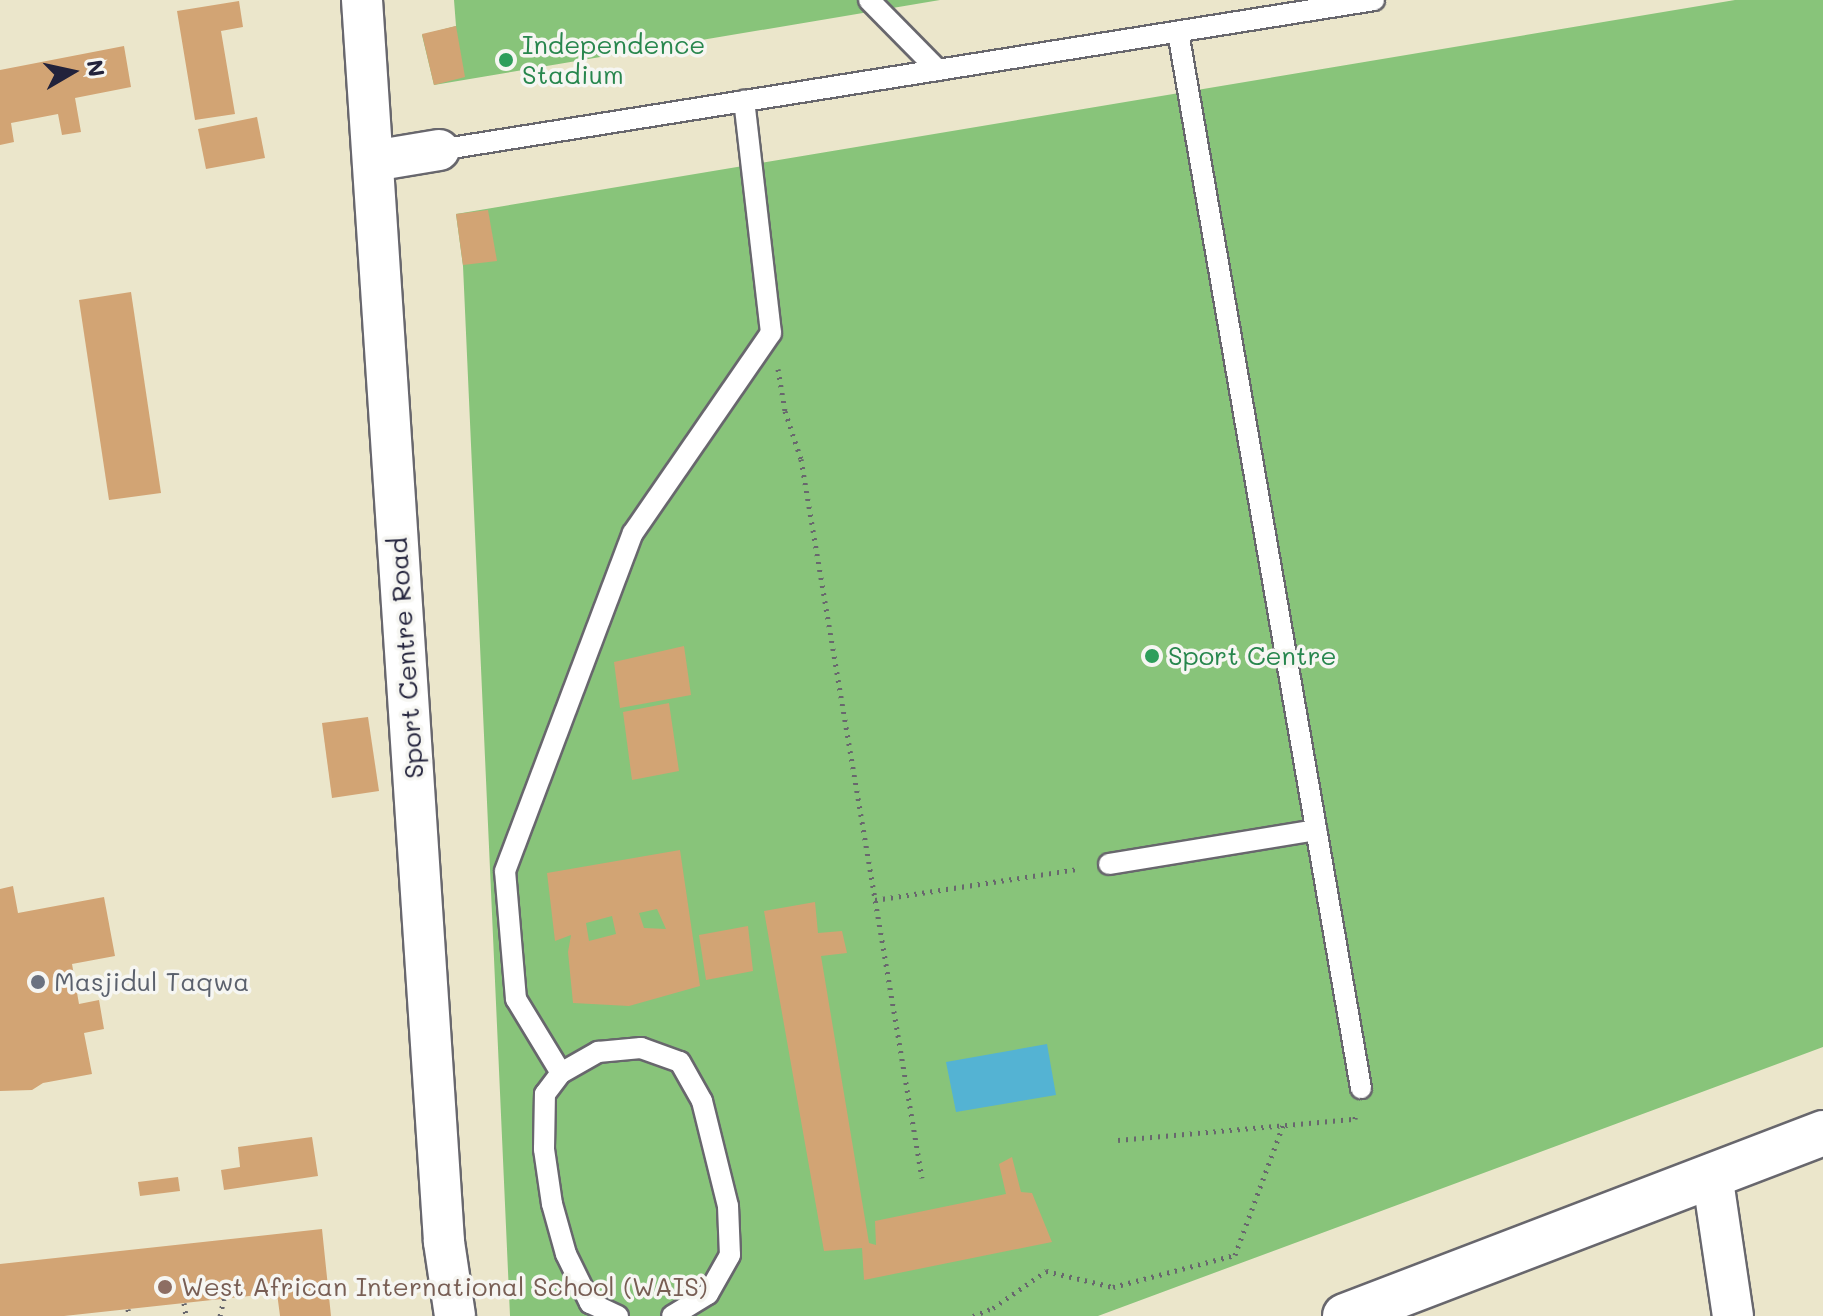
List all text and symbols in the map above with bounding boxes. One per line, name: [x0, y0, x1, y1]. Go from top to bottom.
place label: Independence Stadium: [522, 29, 705, 90]
north arrow: [32, 32, 112, 112]
marker: Independence Stadium: [497, 51, 515, 69]
text: N: [81, 58, 112, 79]
street label: Sport Centre Road: [382, 536, 430, 780]
place label: Sport Centre: [1168, 640, 1337, 672]
marker: Sport Centre: [1143, 647, 1161, 665]
place label: Masjidul Taqwa: [54, 966, 250, 998]
marker: Masjidul Taqwa: [29, 973, 47, 991]
place label: West African International School (WAIS): [181, 1271, 708, 1303]
marker: West African International School (WAIS): [156, 1278, 174, 1296]

